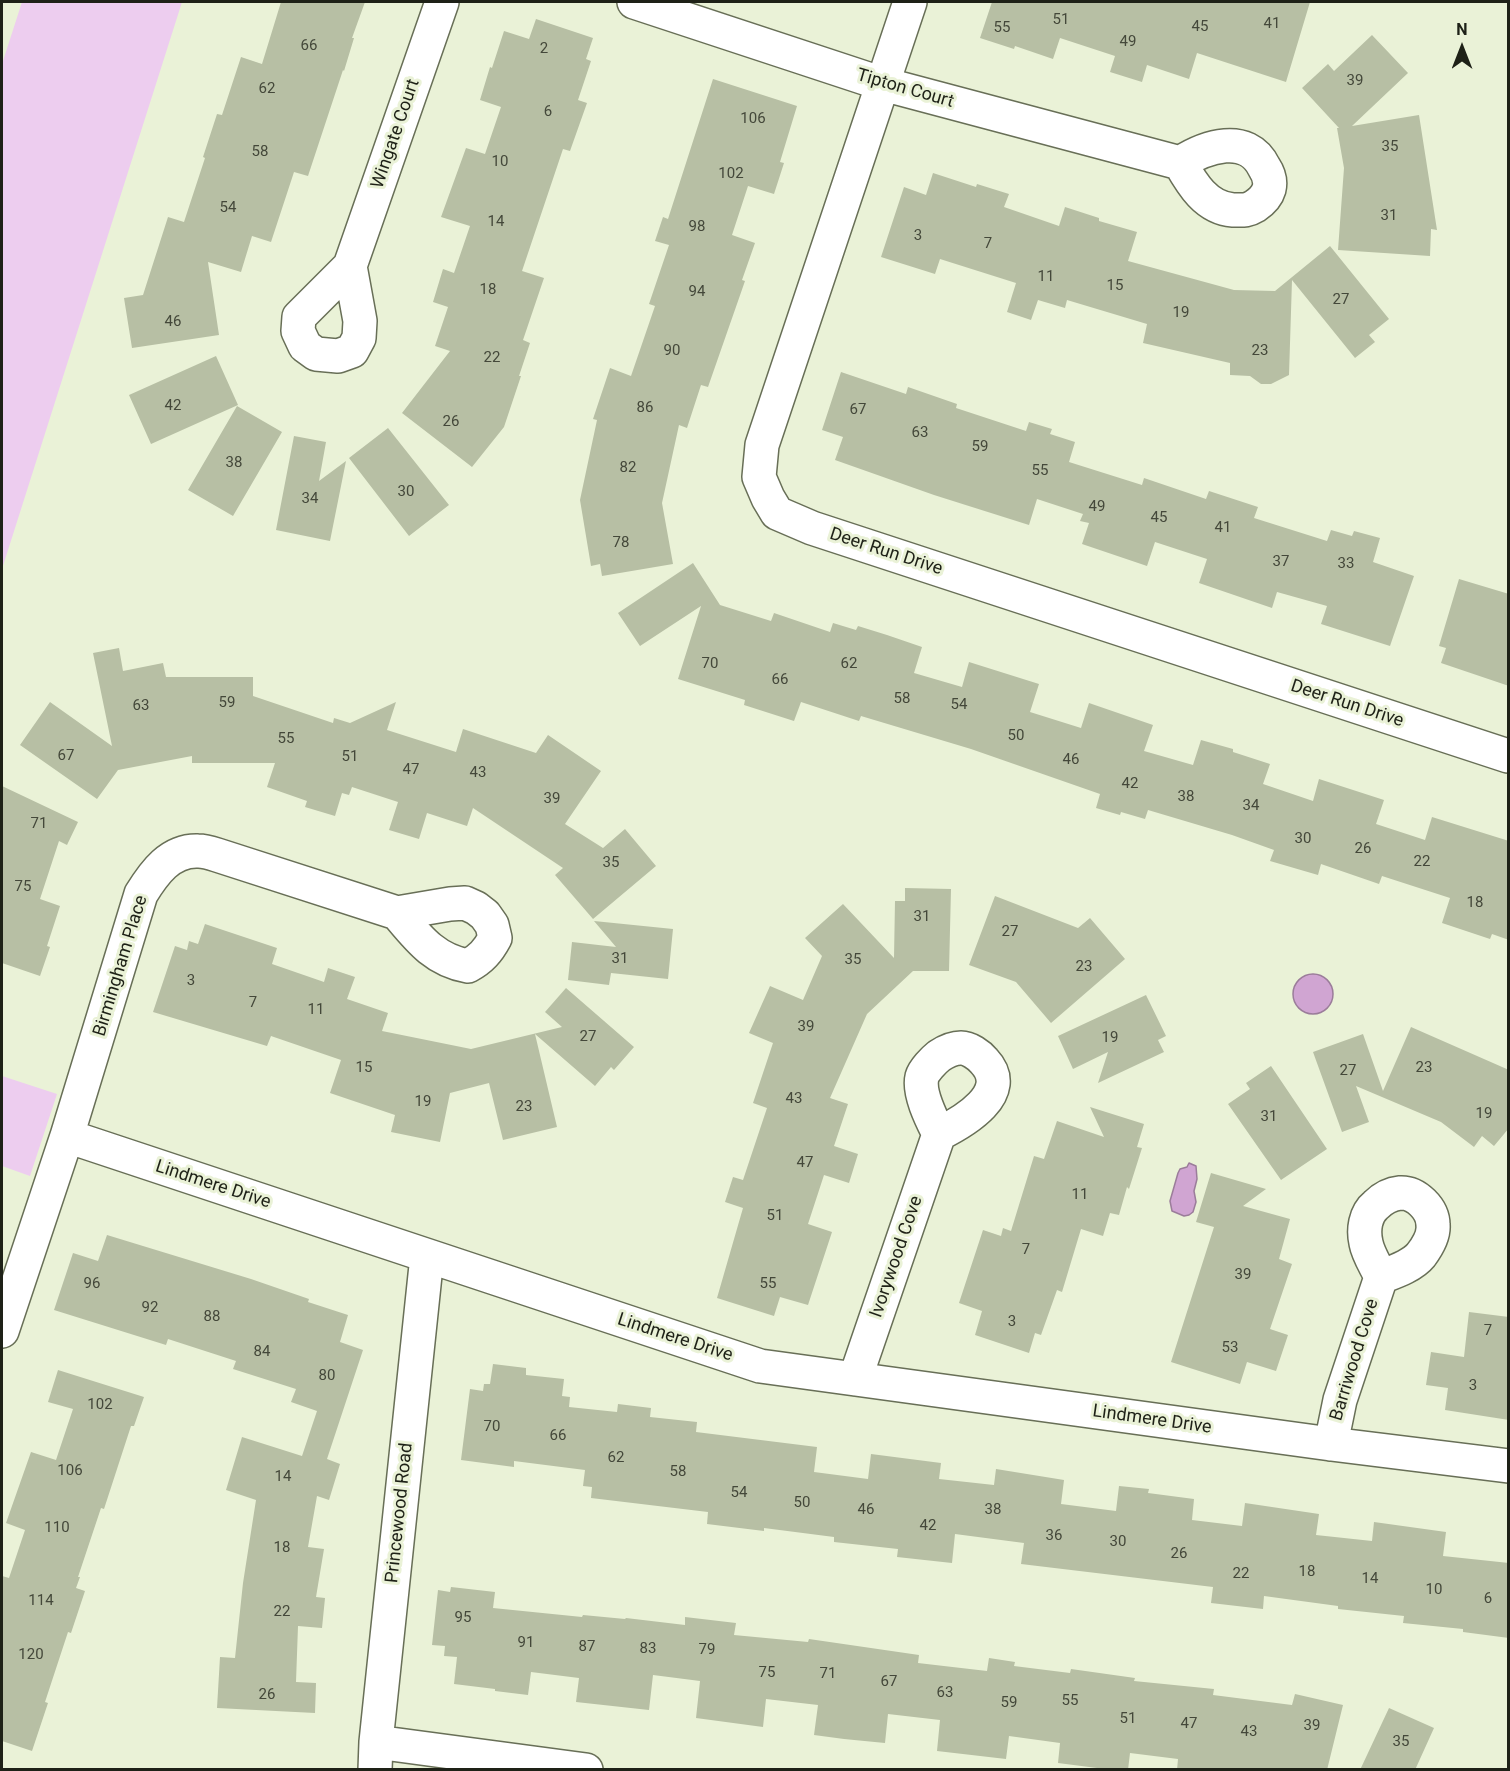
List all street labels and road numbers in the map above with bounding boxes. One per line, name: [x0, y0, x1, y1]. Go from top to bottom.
street label: Tipton Court: [854, 65, 956, 113]
street label: Wingate Court: [367, 76, 425, 192]
street label: Deer Run Drive: [827, 524, 945, 580]
street label: Deer Run Drive: [1288, 676, 1406, 732]
street label: Birmingham Place: [89, 893, 153, 1039]
street label: Lindmere Drive: [153, 1156, 273, 1214]
street label: Ivorywood Cove: [866, 1193, 928, 1321]
street label: Barriwood Cove: [1326, 1296, 1384, 1424]
street label: Lindmere Drive: [615, 1309, 735, 1367]
street label: Lindmere Drive: [1091, 1401, 1213, 1439]
street label: Princewood Road: [382, 1442, 418, 1584]

